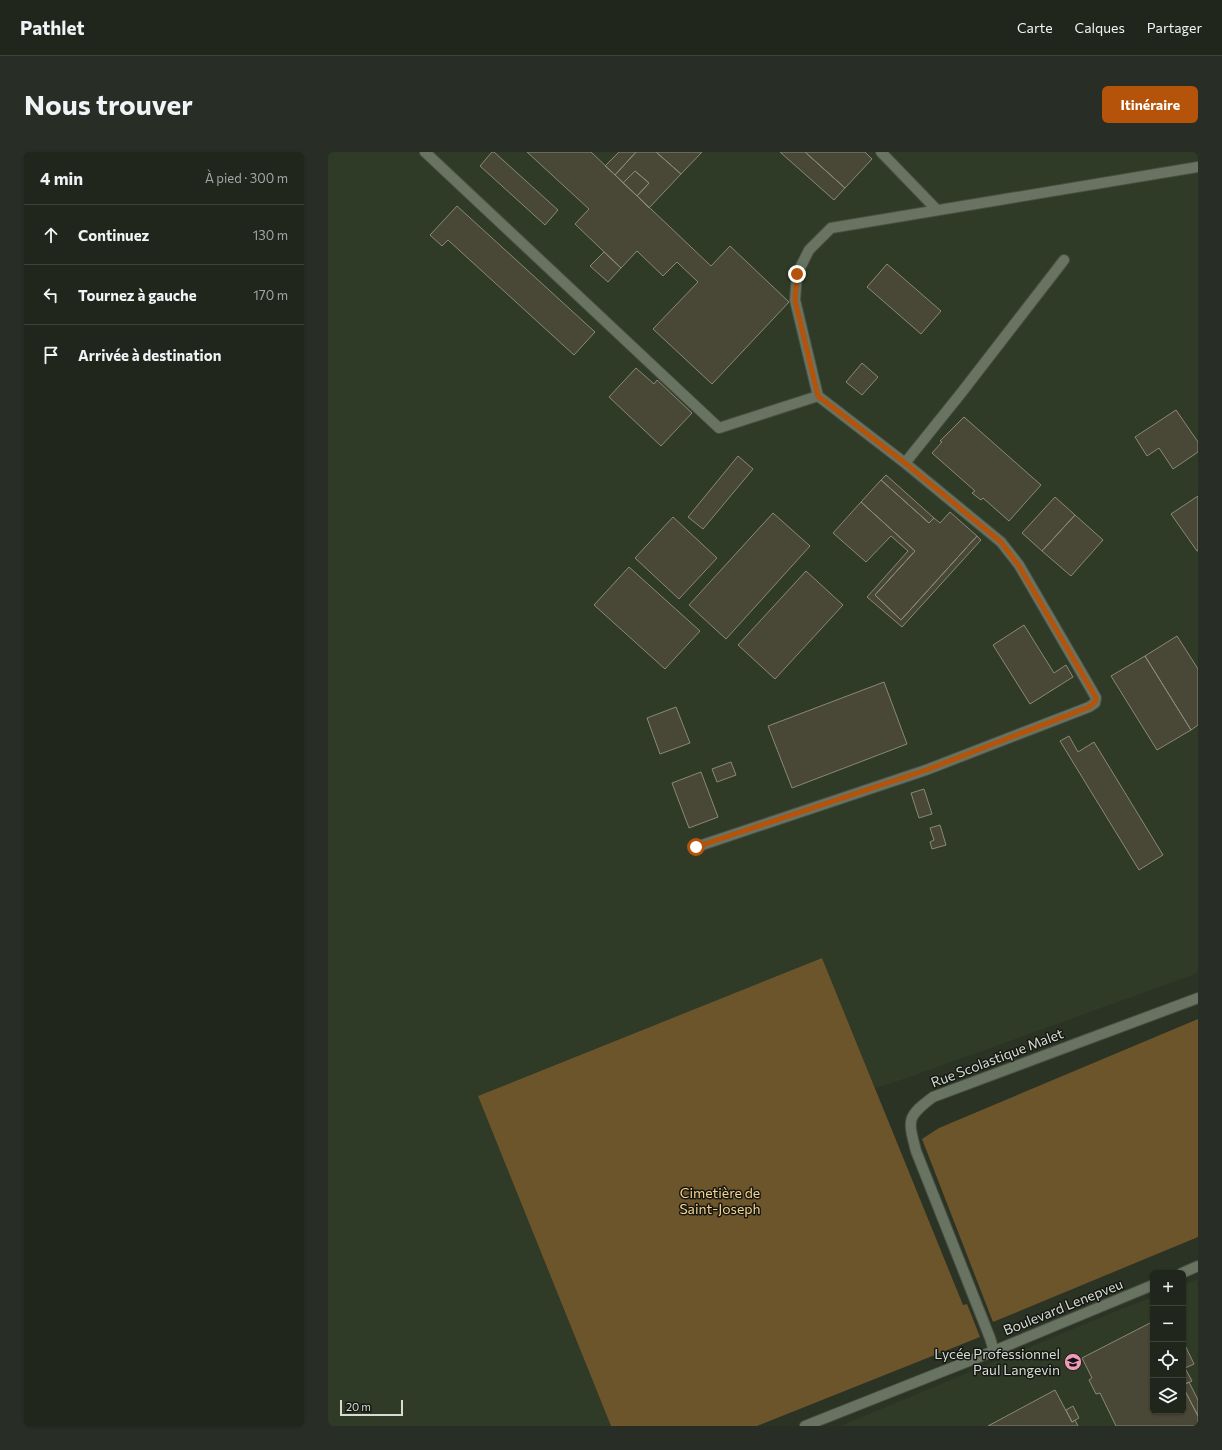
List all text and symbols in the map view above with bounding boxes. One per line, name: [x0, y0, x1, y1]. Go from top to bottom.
text: Pathlet: [20, 16, 85, 39]
text: Carte: [1017, 19, 1053, 36]
text: Calques: [1075, 19, 1125, 36]
text: Partager: [1147, 19, 1202, 36]
button: Itinéraire: [1102, 86, 1198, 123]
text: Nous trouver: [24, 87, 193, 121]
text: 4 min: [40, 168, 83, 189]
text: À pied · 300 m: [205, 170, 288, 186]
icon: ahead: [40, 224, 62, 246]
text: Continuez: [78, 226, 149, 244]
text: 130 m: [253, 227, 288, 243]
route end: [788, 265, 806, 283]
icon: left: [40, 284, 62, 306]
text: Tournez à gauche: [78, 286, 197, 304]
text: 170 m: [253, 287, 288, 303]
icon: arrive: [40, 344, 62, 366]
text: Arrivée à destination: [78, 346, 221, 364]
route start: [687, 838, 705, 856]
street label: Rue Scolastique Malet: [928, 1024, 1066, 1091]
park label: Cimetière de Saint-Joseph: [679, 1184, 761, 1217]
map controls: [1150, 1270, 1186, 1414]
button: +: [1150, 1270, 1186, 1306]
street label: Boulevard Lenepveu: [1001, 1275, 1125, 1338]
button: −: [1150, 1306, 1186, 1342]
button: locate: [1150, 1342, 1186, 1378]
place label: Lycée Professionnel Paul Langevin: [934, 1345, 1060, 1378]
school or university icon: Lycée Professionnel Paul Langevin: [1063, 1352, 1083, 1372]
button: layers: [1150, 1378, 1186, 1414]
scale bar: [340, 1398, 403, 1417]
text: 20 m: [346, 1400, 371, 1413]

